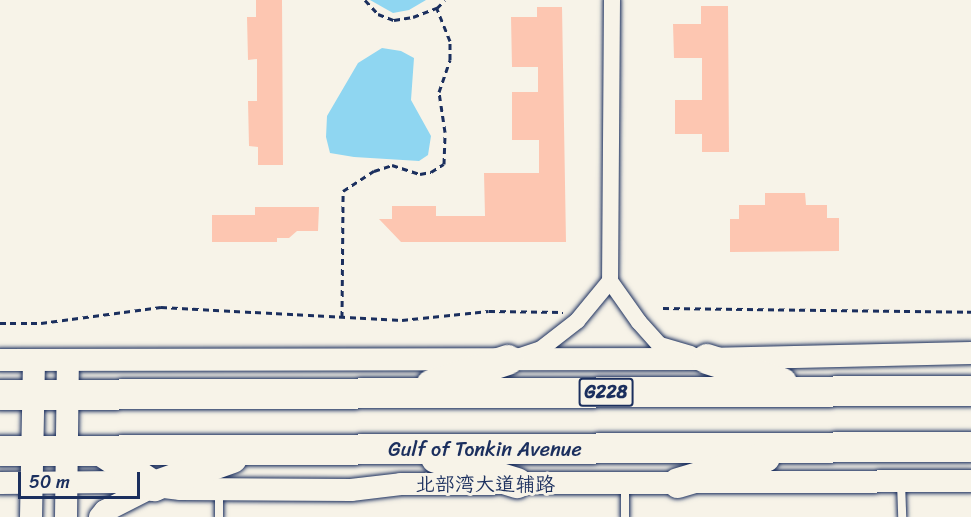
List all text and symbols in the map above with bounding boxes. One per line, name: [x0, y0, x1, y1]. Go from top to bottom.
road number: G228: [578, 377, 634, 407]
street label: Gulf of Tonkin Avenue: [388, 437, 582, 461]
scale bar: [21, 460, 142, 498]
text: 50 m: [29, 466, 70, 498]
street label: 北部湾大道辅路: [415, 472, 555, 496]

